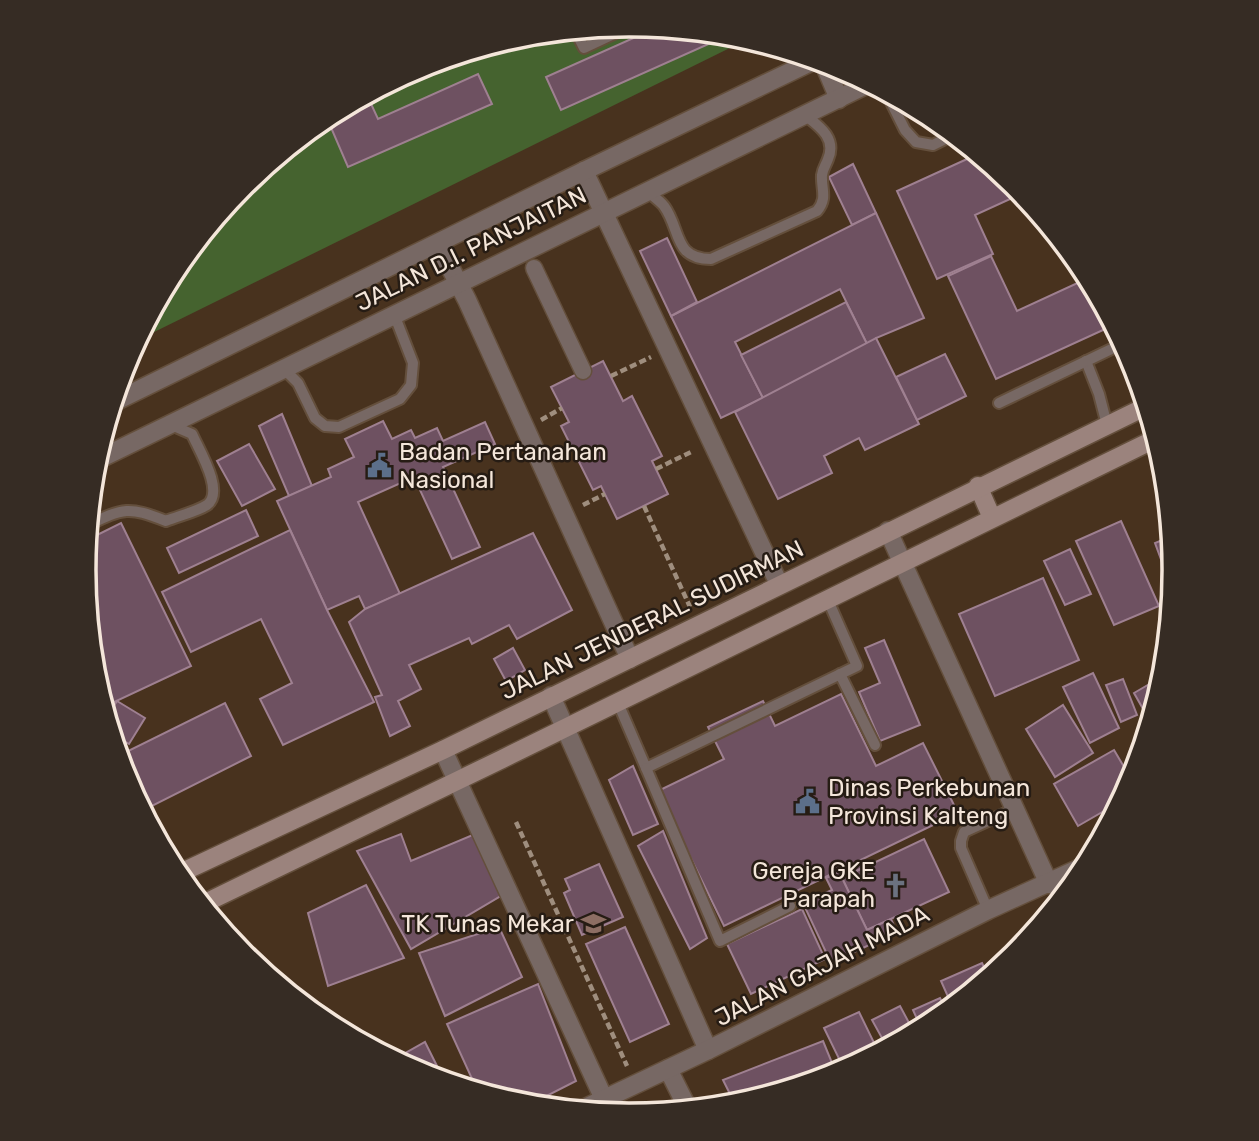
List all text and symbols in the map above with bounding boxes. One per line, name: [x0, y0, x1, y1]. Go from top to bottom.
street label: JALAN D.I. PANJAITAN: [351, 181, 591, 317]
place label: Badan Pertanahan Nasional: [399, 438, 607, 494]
public building icon: Badan Pertanahan Nasional: [365, 452, 393, 480]
street label: JALAN JENDERAL SUDIRMAN: [496, 534, 808, 706]
place label: Dinas Perkebunan Provinsi Kalteng: [828, 774, 1030, 830]
public building icon: Dinas Perkebunan Provinsi Kalteng: [794, 788, 822, 816]
place label: Gereja GKE Parapah: [752, 857, 875, 913]
church icon: Gereja GKE Parapah: [881, 871, 909, 899]
street label: JALAN GAJAH MADA: [710, 900, 934, 1032]
place label: TK Tunas Mekar: [401, 910, 574, 938]
school or university icon: TK Tunas Mekar: [580, 910, 608, 938]

